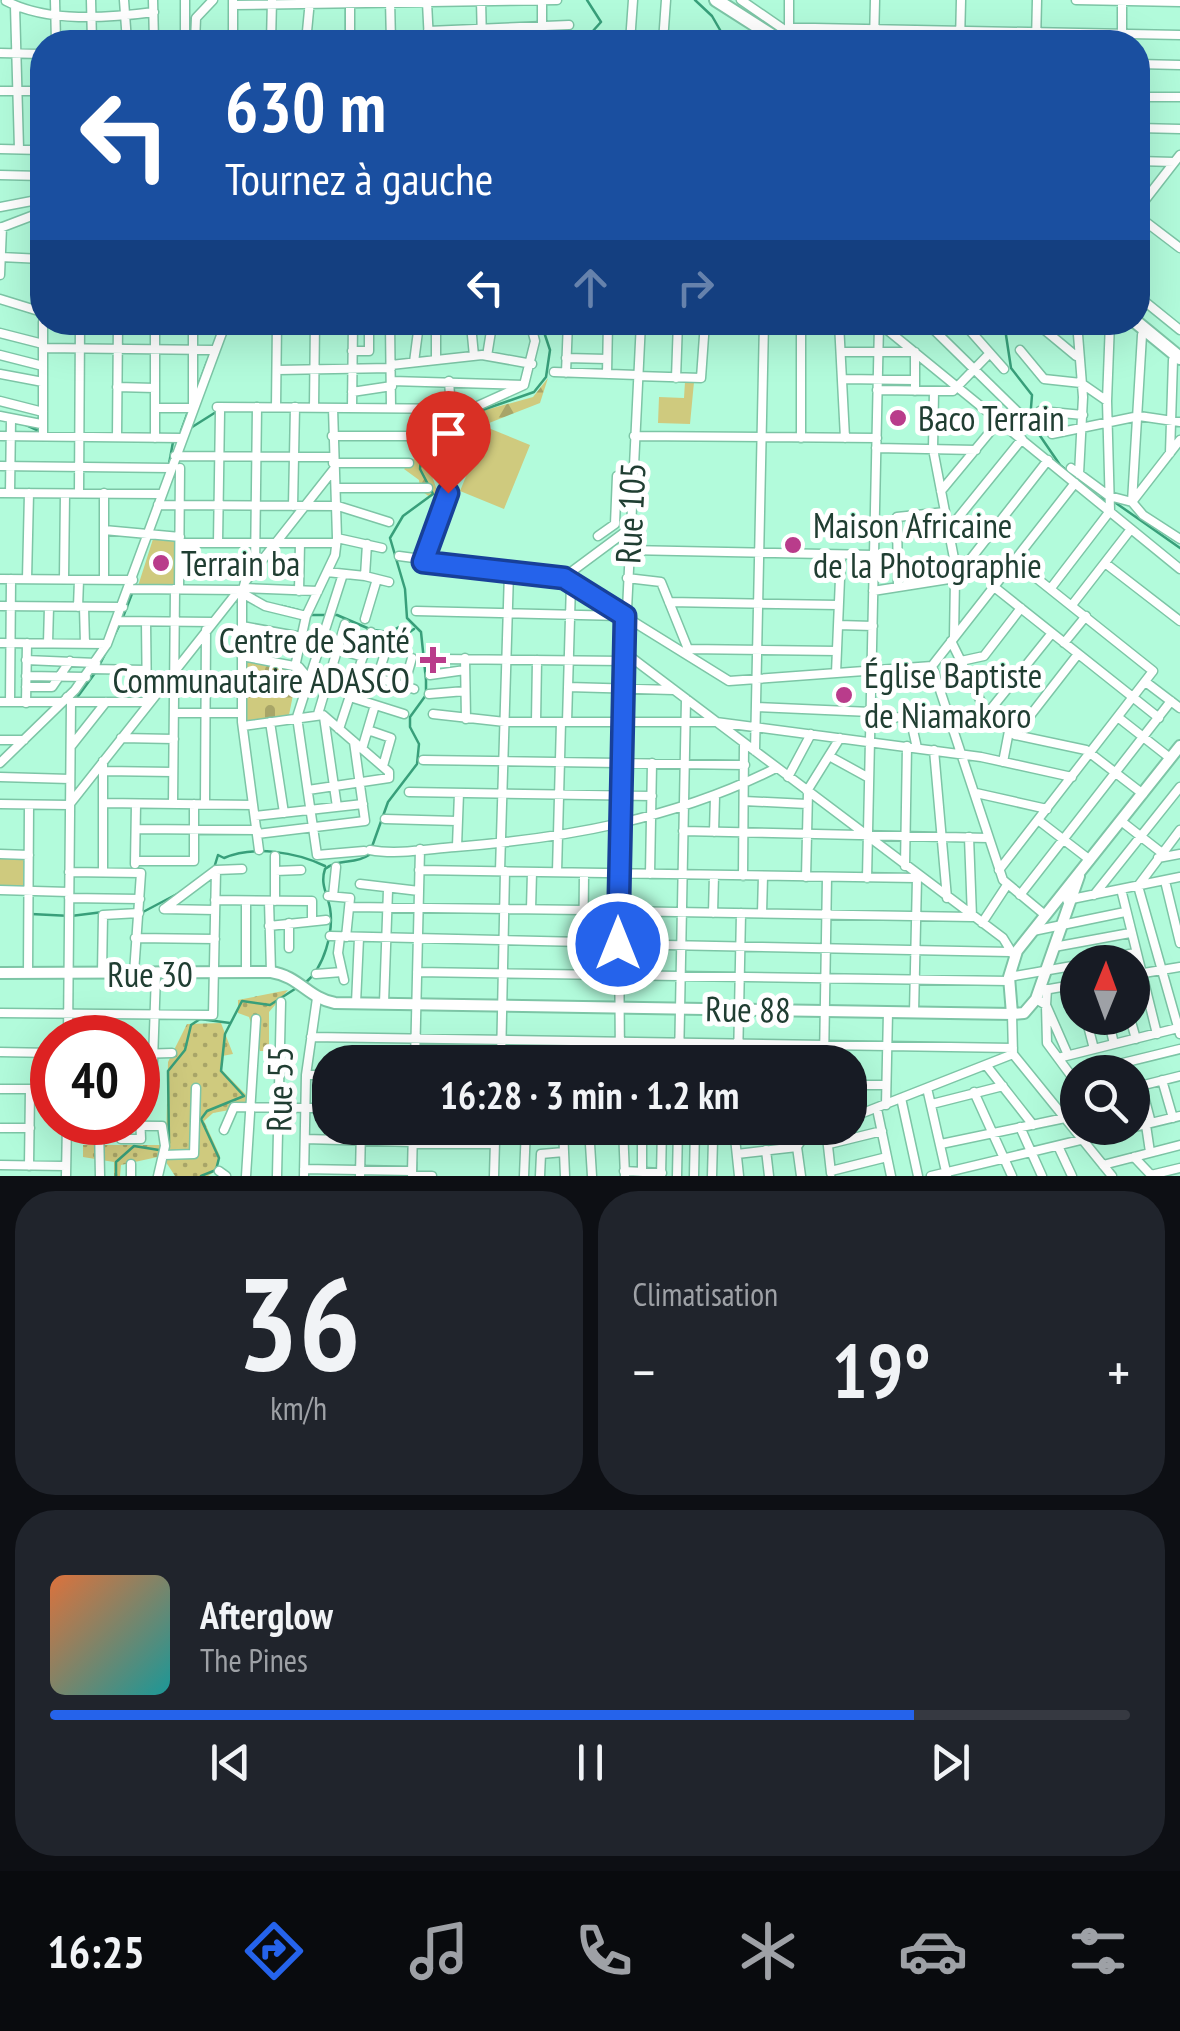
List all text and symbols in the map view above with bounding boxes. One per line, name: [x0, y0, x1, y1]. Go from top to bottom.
text: 630 m: [225, 61, 386, 151]
icon: left: [60, 70, 190, 200]
text: Tournez à gauche: [225, 149, 493, 207]
icon: left: [458, 260, 513, 315]
icon: ahead: [563, 260, 618, 315]
icon: right: [668, 260, 723, 315]
pin: [406, 391, 491, 494]
place label: Baco Terrain: [918, 395, 1065, 441]
icon: arrive: [421, 406, 476, 461]
marker: Baco Terrain: [887, 407, 909, 429]
street label: Rue 105: [604, 461, 656, 565]
place label: Maison Africaine de la Photographie: [813, 502, 1042, 588]
marker: Maison Africaine de la Photographie: [782, 534, 804, 556]
place label: Terrain ba: [181, 540, 300, 586]
marker: Terrain ba: [150, 552, 172, 574]
place label: Centre de Santé Communautaire ADASCO: [113, 617, 410, 703]
marker: Centre de Santé Communautaire ADASCO: [420, 647, 446, 673]
place label: Église Baptiste de Niamakoro: [864, 652, 1042, 738]
marker: Église Baptiste de Niamakoro: [833, 684, 855, 706]
position arrow: [566, 892, 670, 996]
north arrow: [1060, 945, 1150, 1035]
map controls: [1060, 945, 1150, 1145]
street label: Rue 30: [107, 951, 193, 997]
street label: Rue 88: [705, 985, 791, 1033]
speed limit sign: 40: [30, 1015, 160, 1145]
street label: Rue 55: [255, 1046, 303, 1132]
button: search: [1060, 1055, 1150, 1145]
text: 16:28 · 3 min · 1.2 km: [440, 1070, 739, 1119]
text: 36: [237, 1238, 361, 1406]
text: Climatisation: [633, 1273, 778, 1315]
text: 19°: [832, 1322, 931, 1419]
text: −: [633, 1336, 655, 1407]
text: +: [1107, 1336, 1130, 1407]
text: km/h: [270, 1387, 327, 1429]
text: Afterglow: [200, 1590, 333, 1639]
text: The Pines: [200, 1639, 308, 1681]
icon: previous: [203, 1735, 258, 1790]
icon: pause: [563, 1735, 618, 1790]
icon: next: [923, 1735, 978, 1790]
icon: directions: [239, 1916, 309, 1986]
icon: music: [404, 1916, 474, 1986]
icon: phone: [569, 1916, 639, 1986]
icon: climate: [733, 1916, 803, 1986]
icon: car: [898, 1916, 968, 1986]
icon: filters: [1063, 1916, 1133, 1986]
text: 16:25: [47, 1922, 145, 1980]

